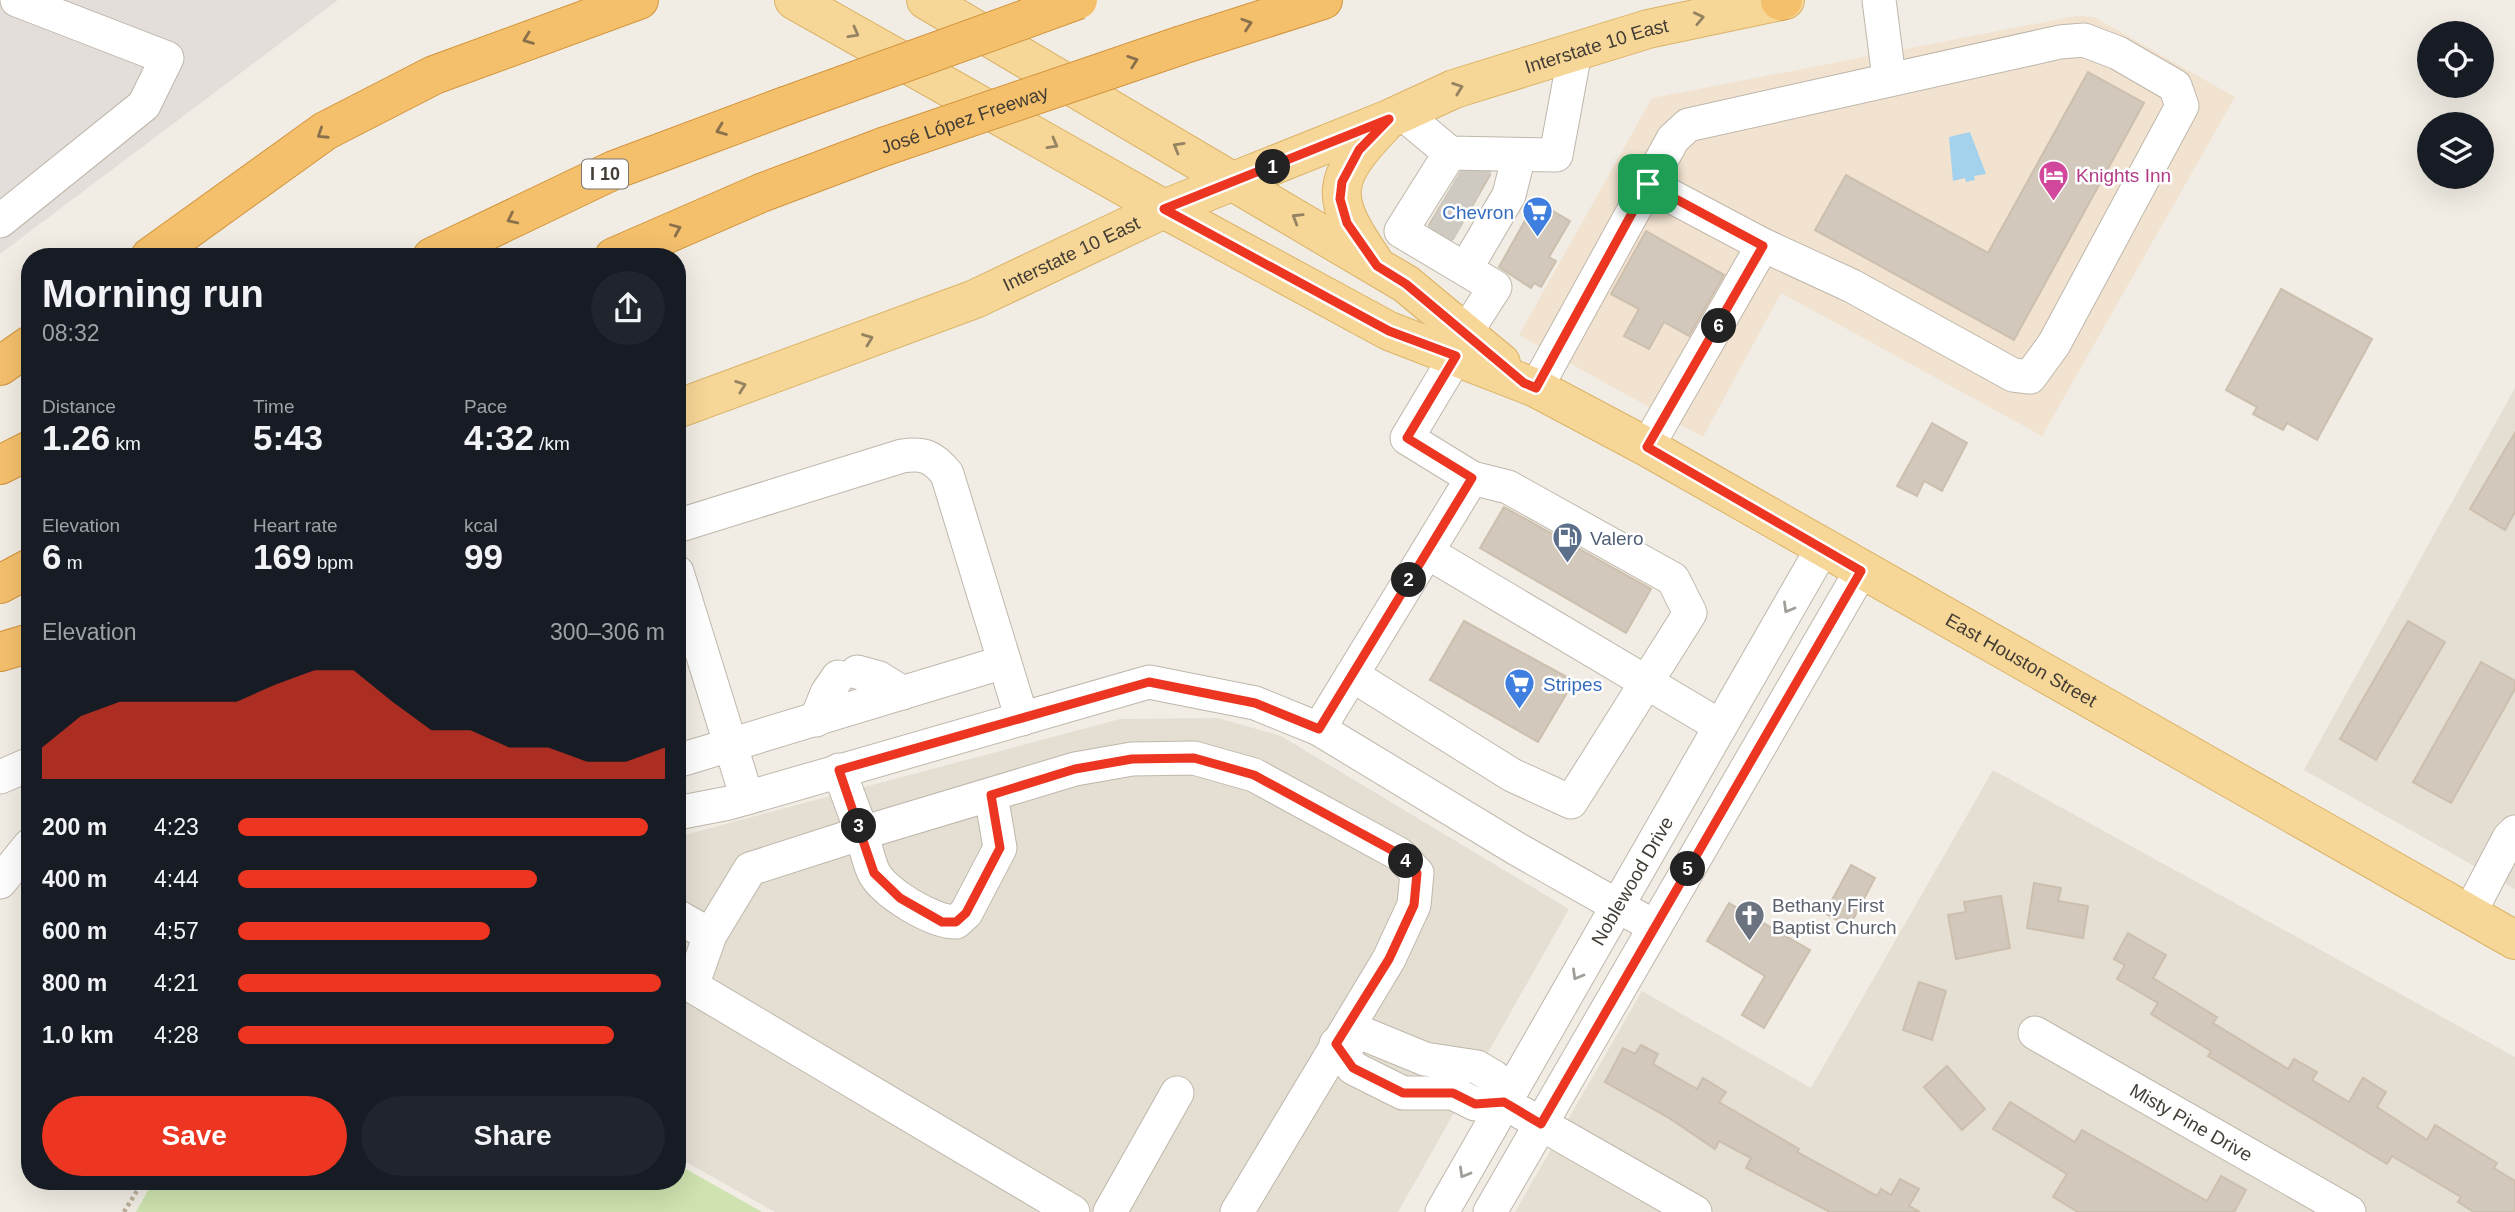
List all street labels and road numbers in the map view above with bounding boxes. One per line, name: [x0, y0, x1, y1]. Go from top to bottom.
street label: Interstate 10 East: [1522, 15, 1671, 77]
street label: José López Freeway: [878, 81, 1051, 158]
road number: I 10: [582, 160, 628, 188]
street label: Interstate 10 East: [999, 212, 1144, 295]
street label: East Houston Street: [1942, 609, 2101, 712]
street label: Noblewood Drive: [1587, 813, 1678, 949]
street label: Misty Pine Drive: [2126, 1079, 2256, 1166]

